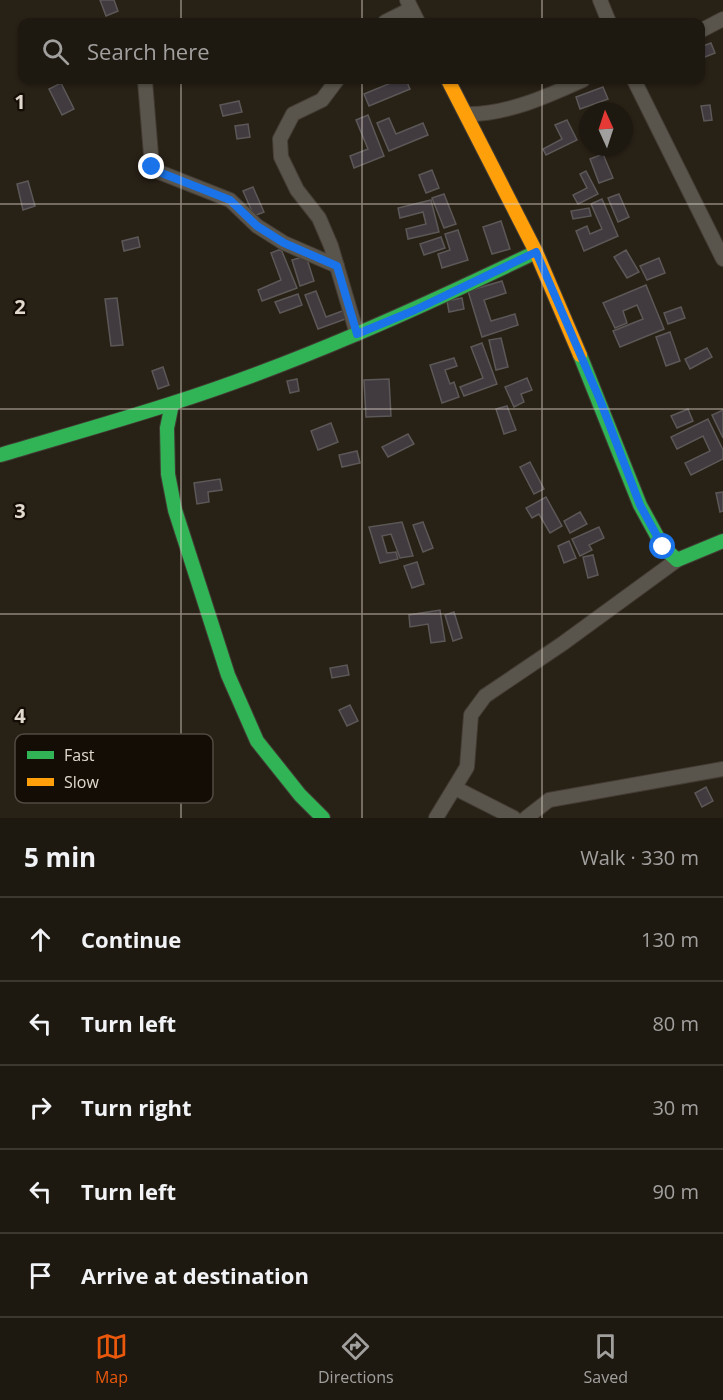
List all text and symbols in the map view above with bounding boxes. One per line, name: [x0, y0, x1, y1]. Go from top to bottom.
search box: [18, 18, 705, 84]
icon: search: [39, 35, 72, 68]
text: Search here: [87, 36, 210, 66]
text: 1: [14, 88, 26, 115]
north arrow: [579, 102, 633, 156]
route end: [138, 153, 164, 179]
text: 2: [14, 293, 26, 320]
text: 3: [14, 497, 26, 524]
route start: [649, 533, 675, 559]
text: 4: [14, 702, 26, 729]
legend: [15, 734, 213, 803]
text: Fast: [64, 744, 95, 766]
text: Slow: [64, 771, 99, 793]
text: 5 min: [24, 839, 96, 875]
text: Walk · 330 m: [580, 844, 699, 871]
icon: ahead: [24, 923, 57, 956]
text: Continue: [81, 924, 181, 954]
text: 130 m: [641, 926, 699, 953]
icon: left: [24, 1007, 57, 1040]
text: Turn left: [81, 1008, 176, 1038]
text: 80 m: [652, 1010, 699, 1037]
icon: right: [24, 1091, 57, 1124]
text: Turn right: [81, 1092, 192, 1122]
text: 30 m: [652, 1094, 699, 1121]
icon: left: [24, 1175, 57, 1208]
text: Turn left: [81, 1176, 176, 1206]
text: 90 m: [652, 1178, 699, 1205]
icon: arrive: [24, 1259, 57, 1292]
text: Arrive at destination: [81, 1260, 309, 1290]
tab: Map: [95, 1330, 128, 1388]
tab: Directions: [318, 1330, 394, 1388]
tab: Saved: [584, 1330, 628, 1388]

